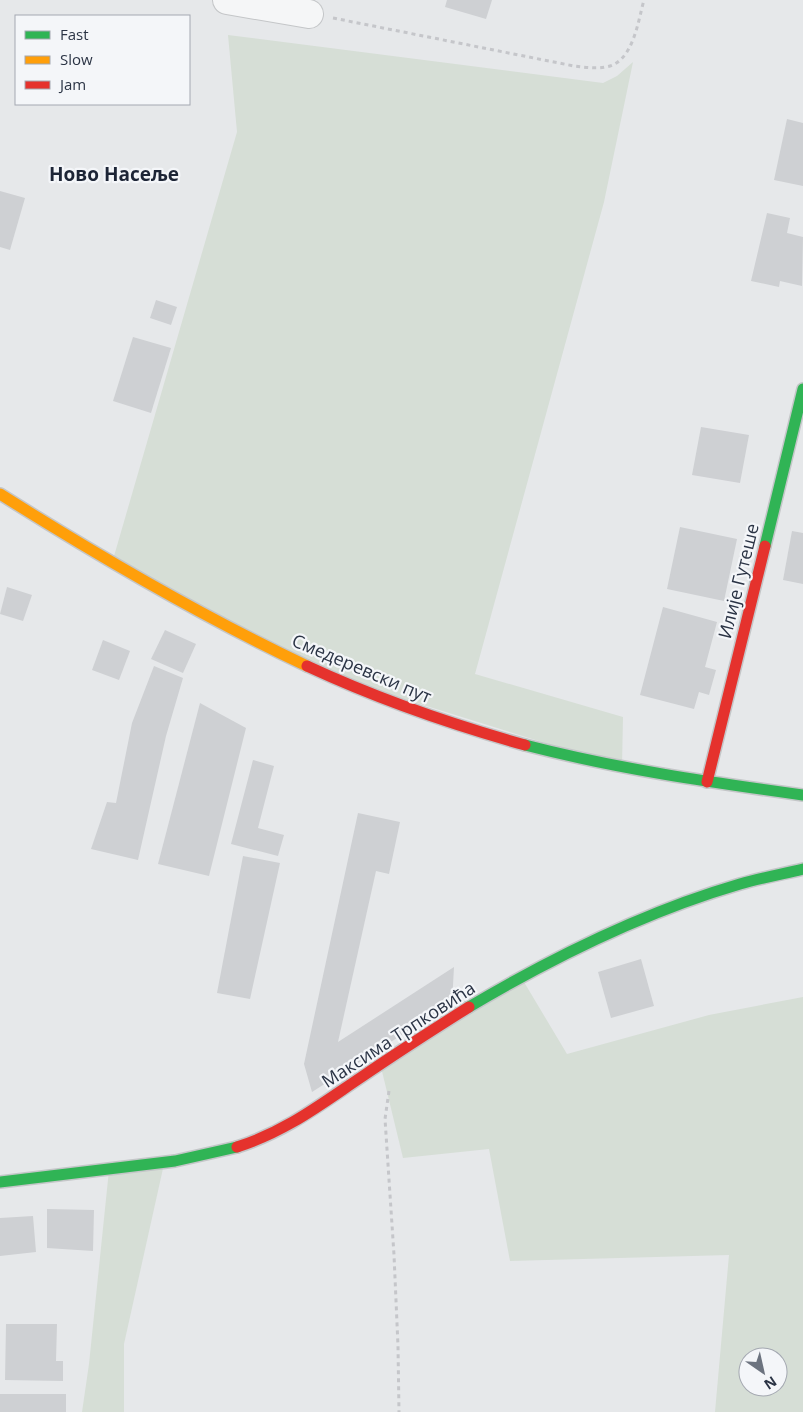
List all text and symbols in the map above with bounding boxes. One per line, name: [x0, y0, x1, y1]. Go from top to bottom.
legend: [15, 15, 190, 105]
text: Fast: [60, 24, 89, 44]
text: Slow: [60, 49, 93, 69]
text: Jam: [58, 74, 86, 94]
district label: Ново Насеље: [49, 161, 179, 187]
street label: Илије Гутеше: [712, 521, 764, 641]
street label: Смедеревски пут: [289, 628, 436, 708]
street label: Максима Трпковића: [317, 975, 479, 1093]
north arrow: [738, 1347, 788, 1397]
text: N: [761, 1372, 781, 1394]

